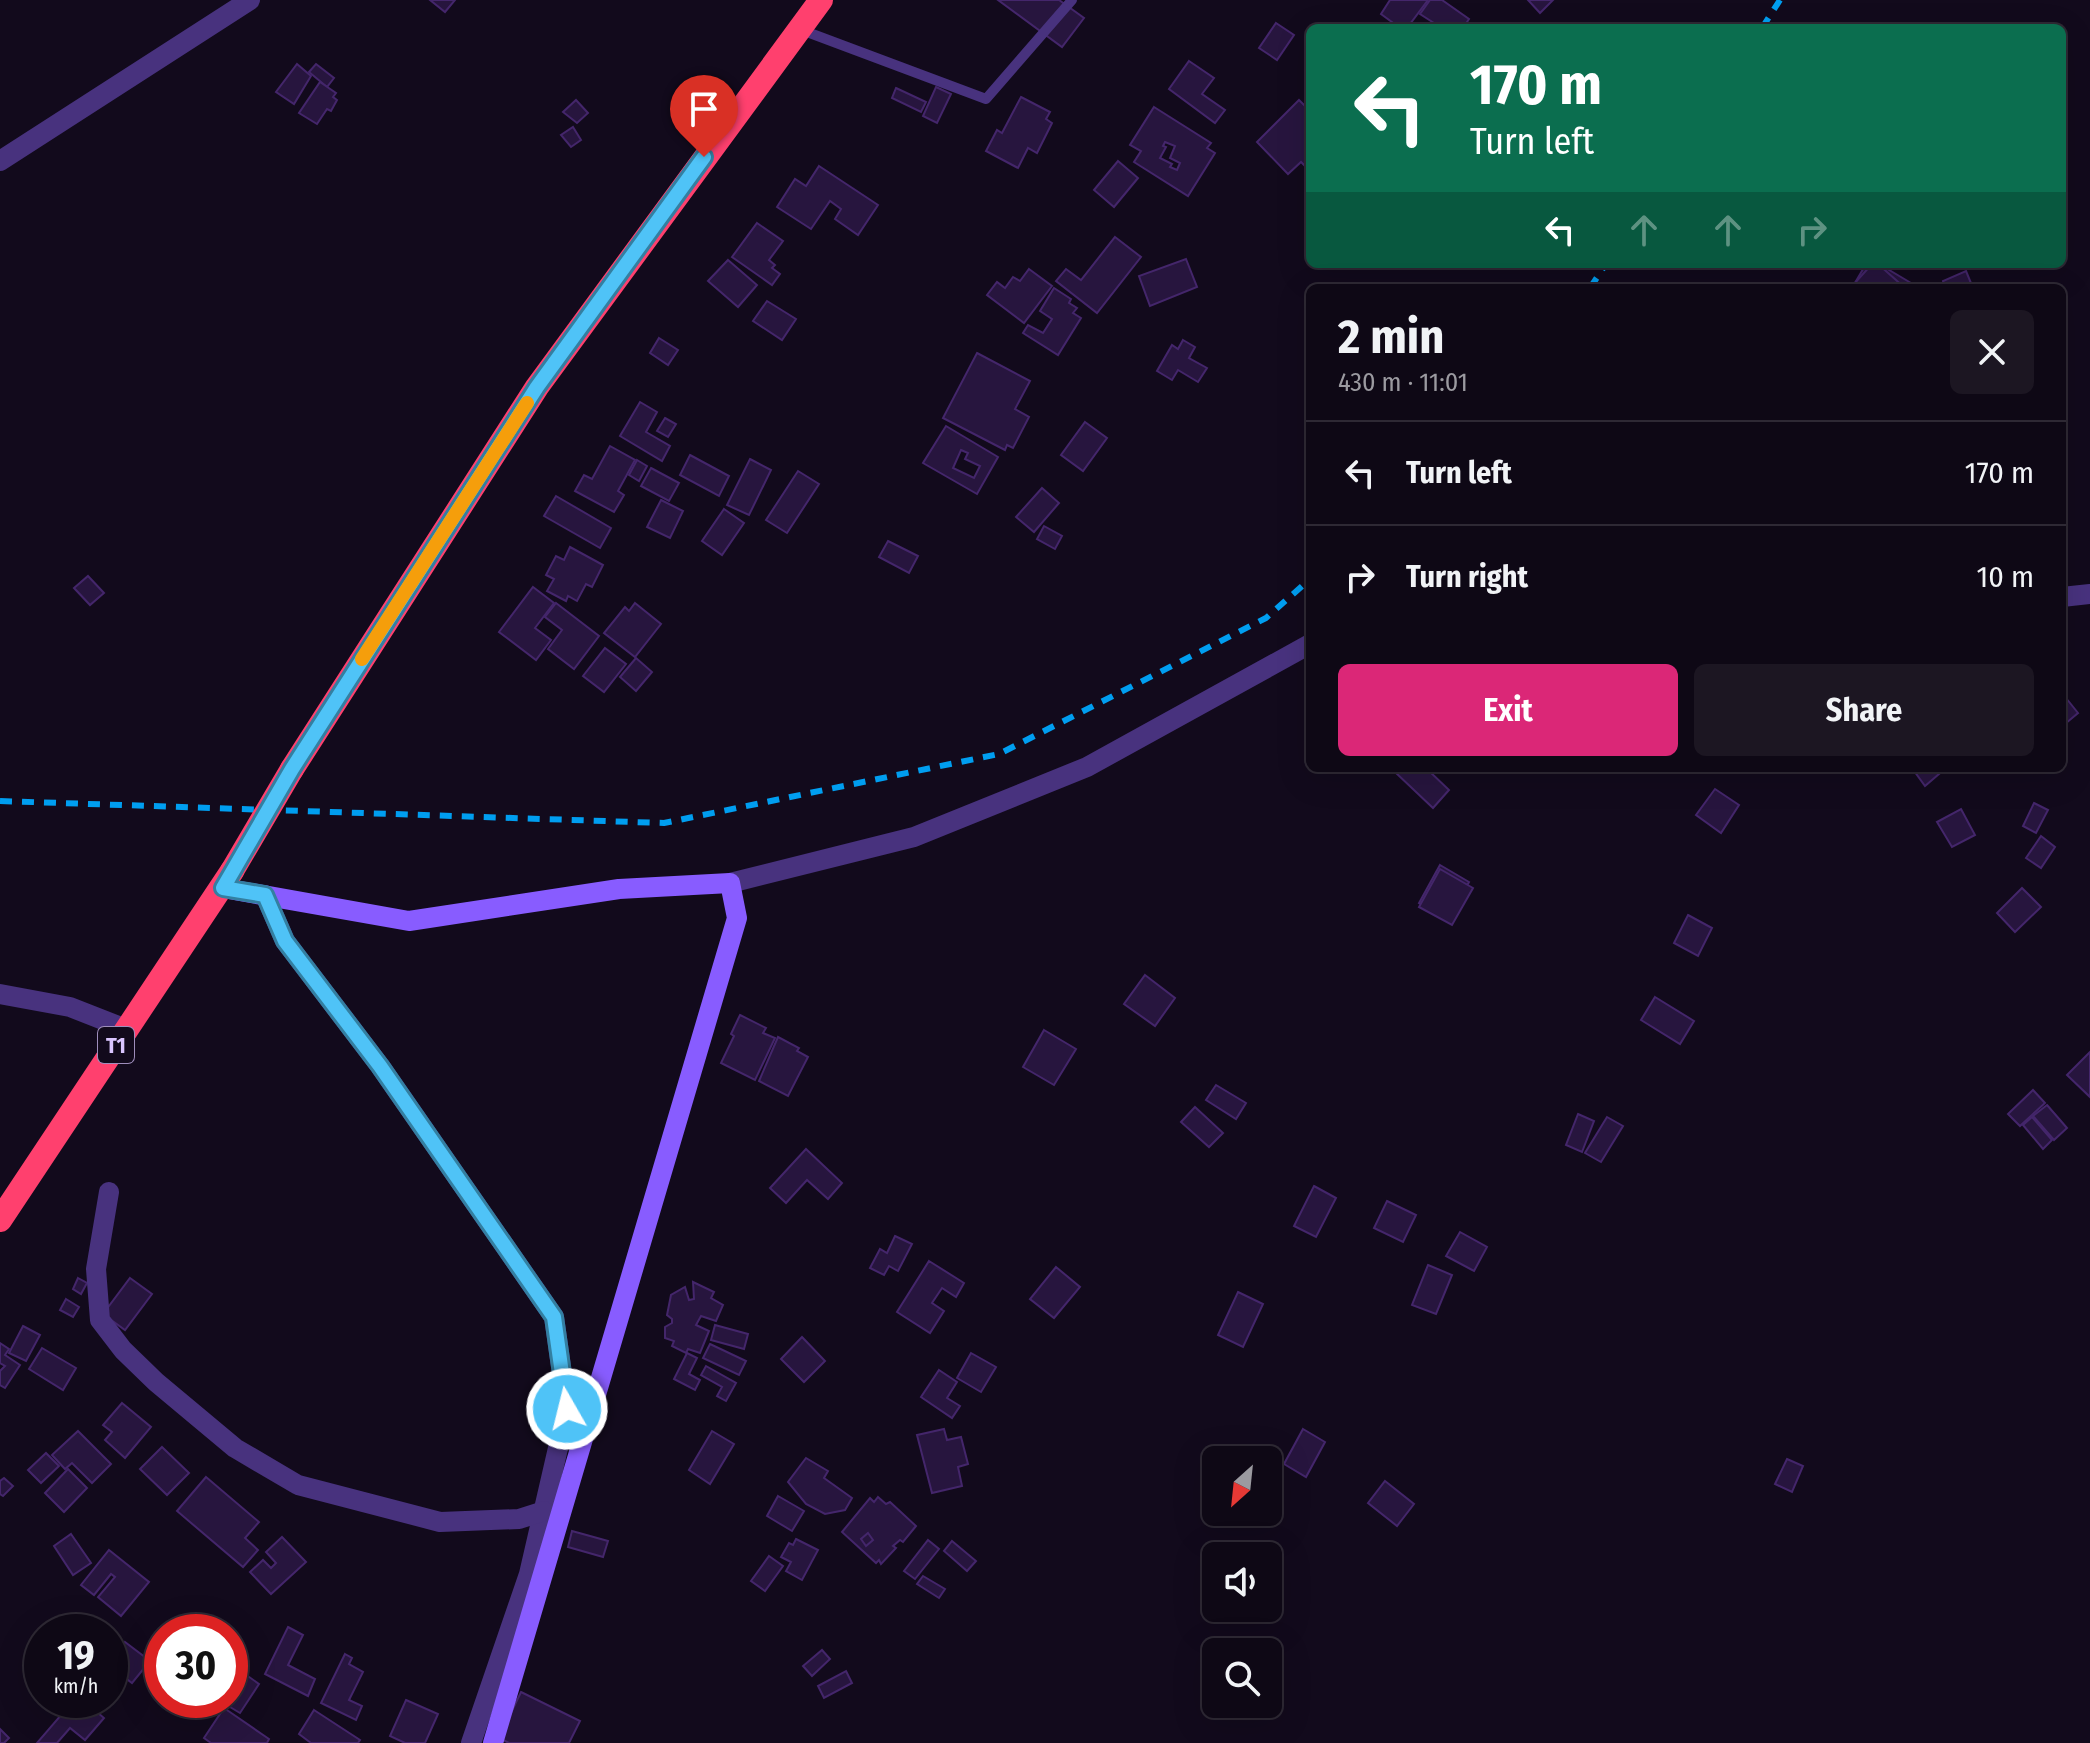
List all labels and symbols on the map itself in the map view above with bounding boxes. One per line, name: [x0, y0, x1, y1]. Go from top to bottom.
pin: [670, 75, 738, 157]
road number: T1: [98, 1027, 134, 1063]
position arrow: [525, 1367, 609, 1451]
north arrow: [1202, 1446, 1282, 1526]
speed limit sign: 30: [144, 1614, 248, 1718]

